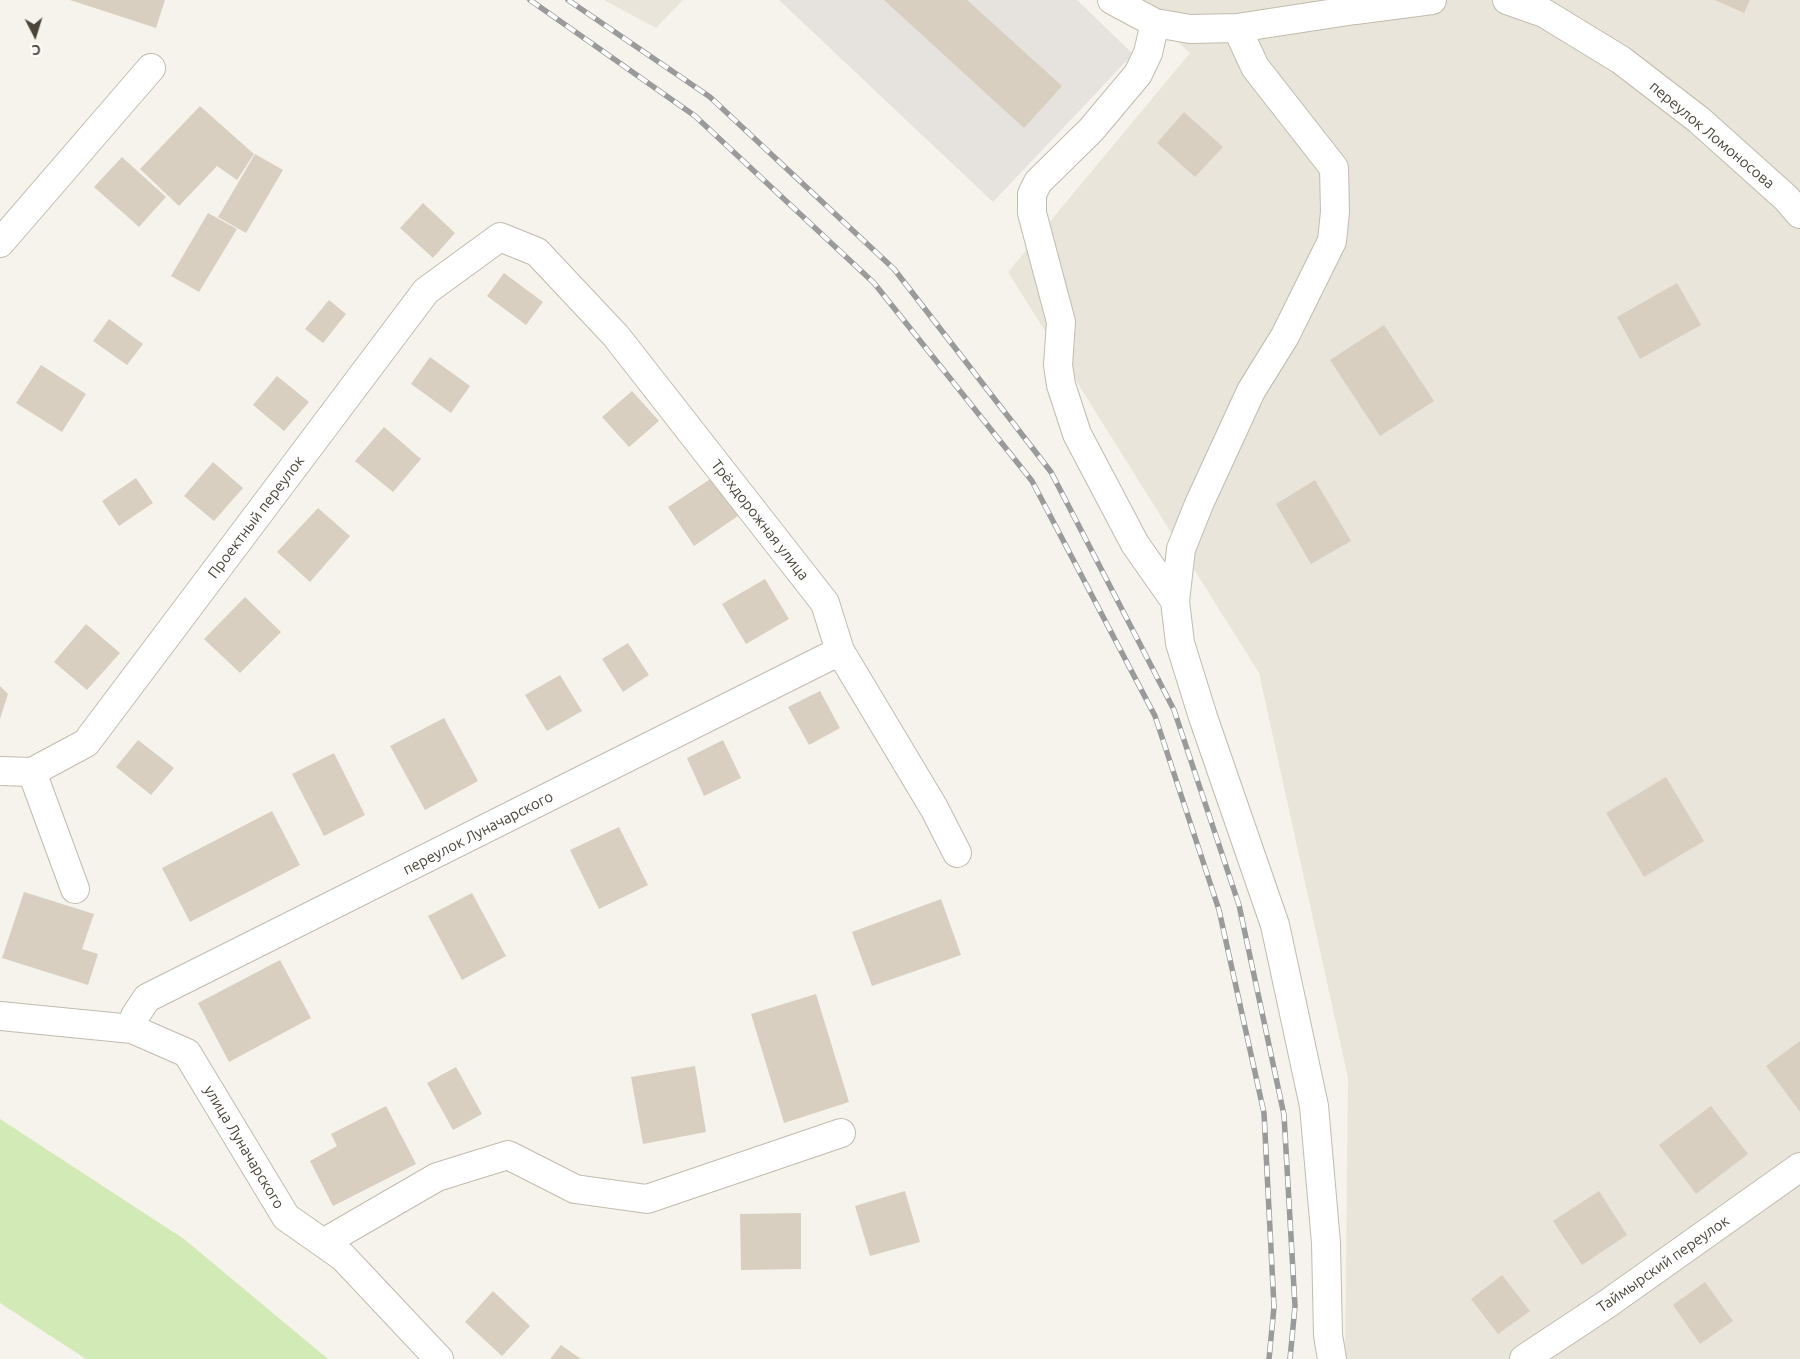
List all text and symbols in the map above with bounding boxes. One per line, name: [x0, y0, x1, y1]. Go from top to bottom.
north arrow: [10, 10, 60, 60]
text: С: [31, 42, 41, 58]
street label: переулок Ломоносова: [1646, 77, 1778, 193]
street label: Проектный переулок: [204, 452, 308, 582]
street label: Трёхдорожная улица: [707, 456, 813, 584]
street label: переулок Луначарского: [400, 787, 556, 879]
street label: улица Луначарского: [200, 1082, 288, 1212]
street label: Таймырский переулок: [1593, 1212, 1733, 1316]

